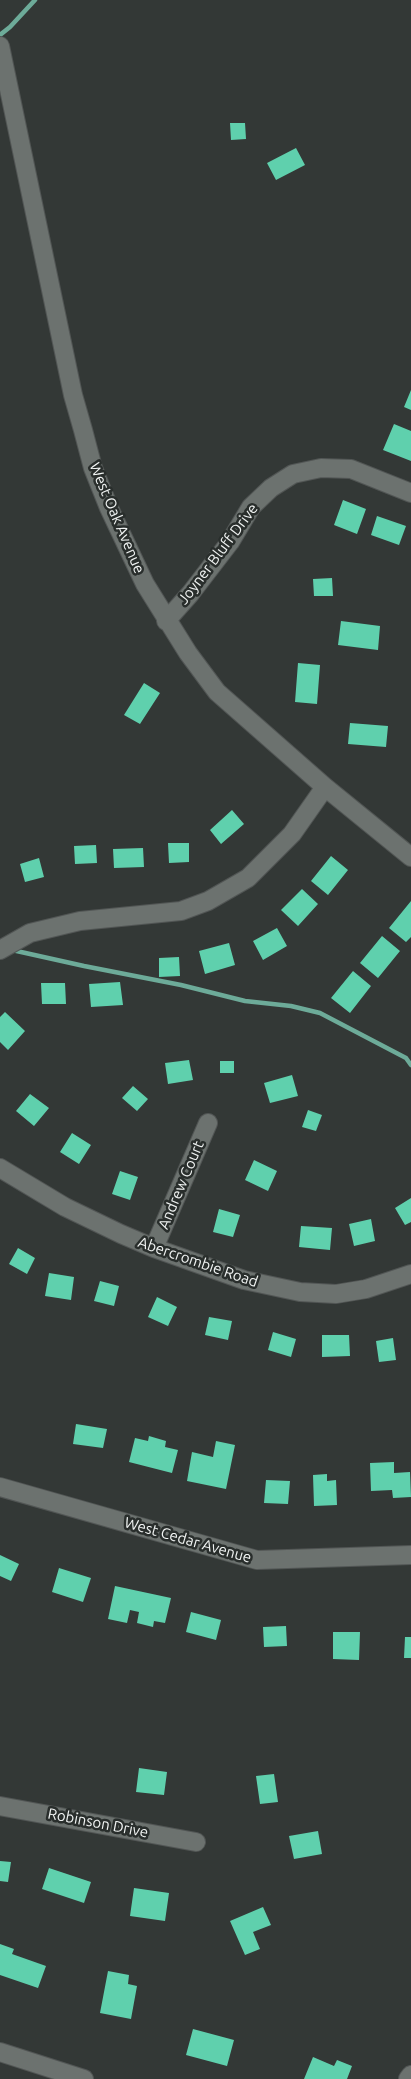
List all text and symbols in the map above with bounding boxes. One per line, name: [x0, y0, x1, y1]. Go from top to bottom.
street label: West Oak Avenue: [86, 460, 148, 576]
street label: Joyner Bluff Drive: [174, 500, 262, 608]
street label: Andrew Court: [154, 1138, 208, 1232]
street label: Abercrombie Road: [136, 1233, 260, 1291]
street label: West Cedar Avenue: [122, 1513, 254, 1567]
street label: Robinson Drive: [46, 1804, 150, 1842]

